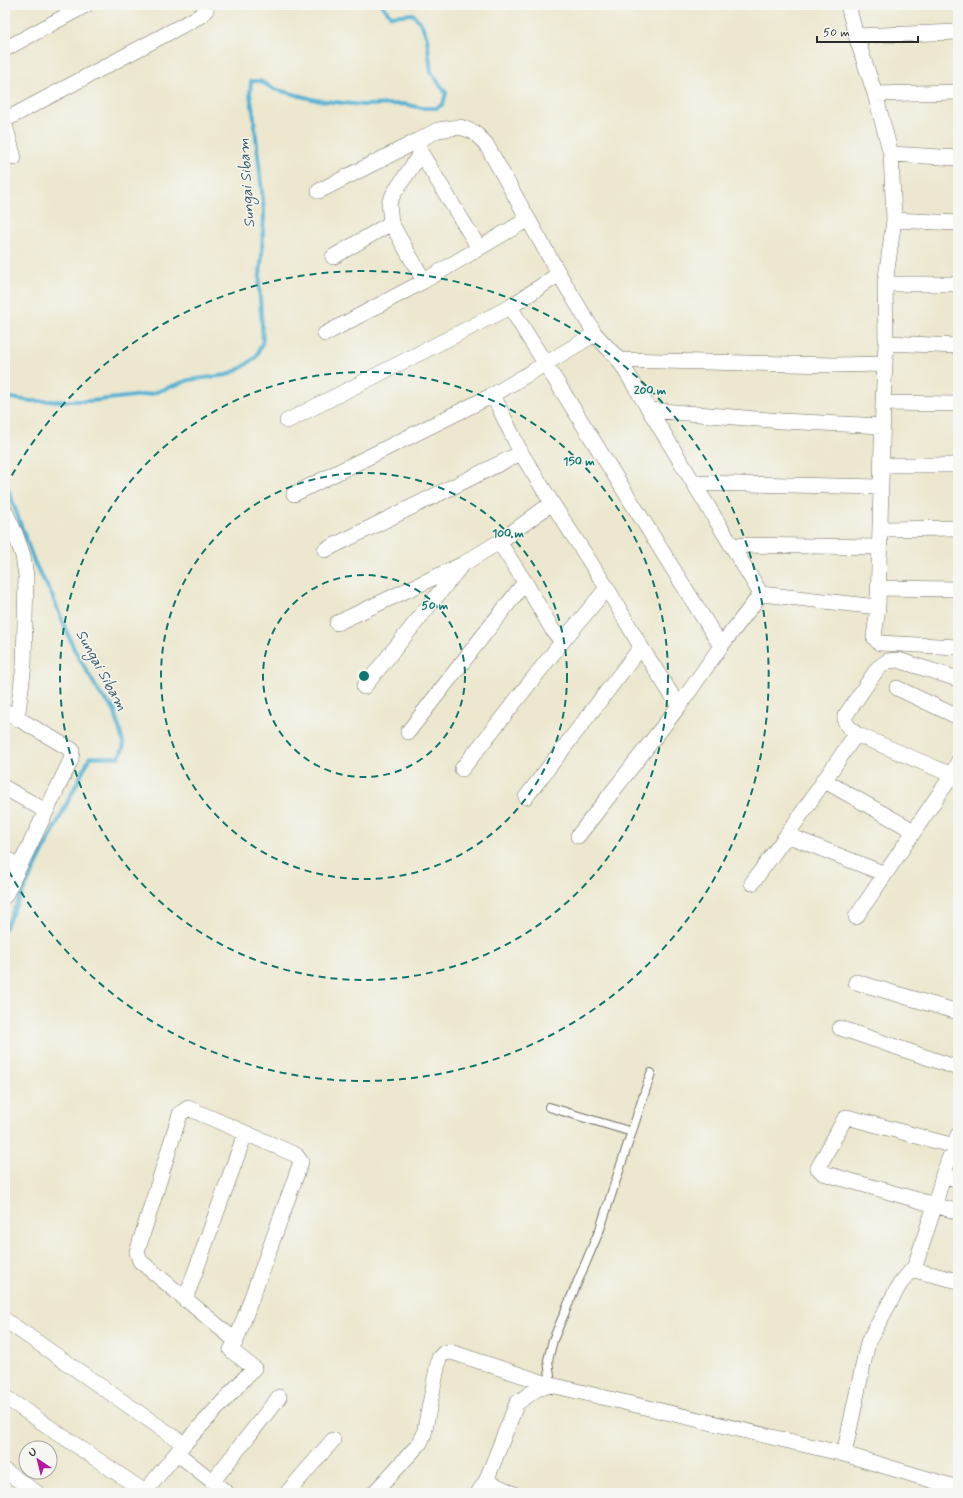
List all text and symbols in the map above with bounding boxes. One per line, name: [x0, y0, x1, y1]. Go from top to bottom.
scale bar: [817, 18, 918, 44]
text: 50 m: [823, 25, 850, 41]
water label: Sungai Sibam: [234, 137, 261, 229]
text: 200 m: [634, 383, 667, 399]
text: 150 m: [563, 454, 595, 470]
text: 100 m: [492, 526, 525, 542]
text: 50 m: [422, 598, 449, 614]
water label: Sungai Sibam: [70, 626, 132, 715]
centre of rings: [357, 669, 371, 683]
north arrow: [18, 1440, 58, 1480]
text: U: [26, 1445, 40, 1460]

